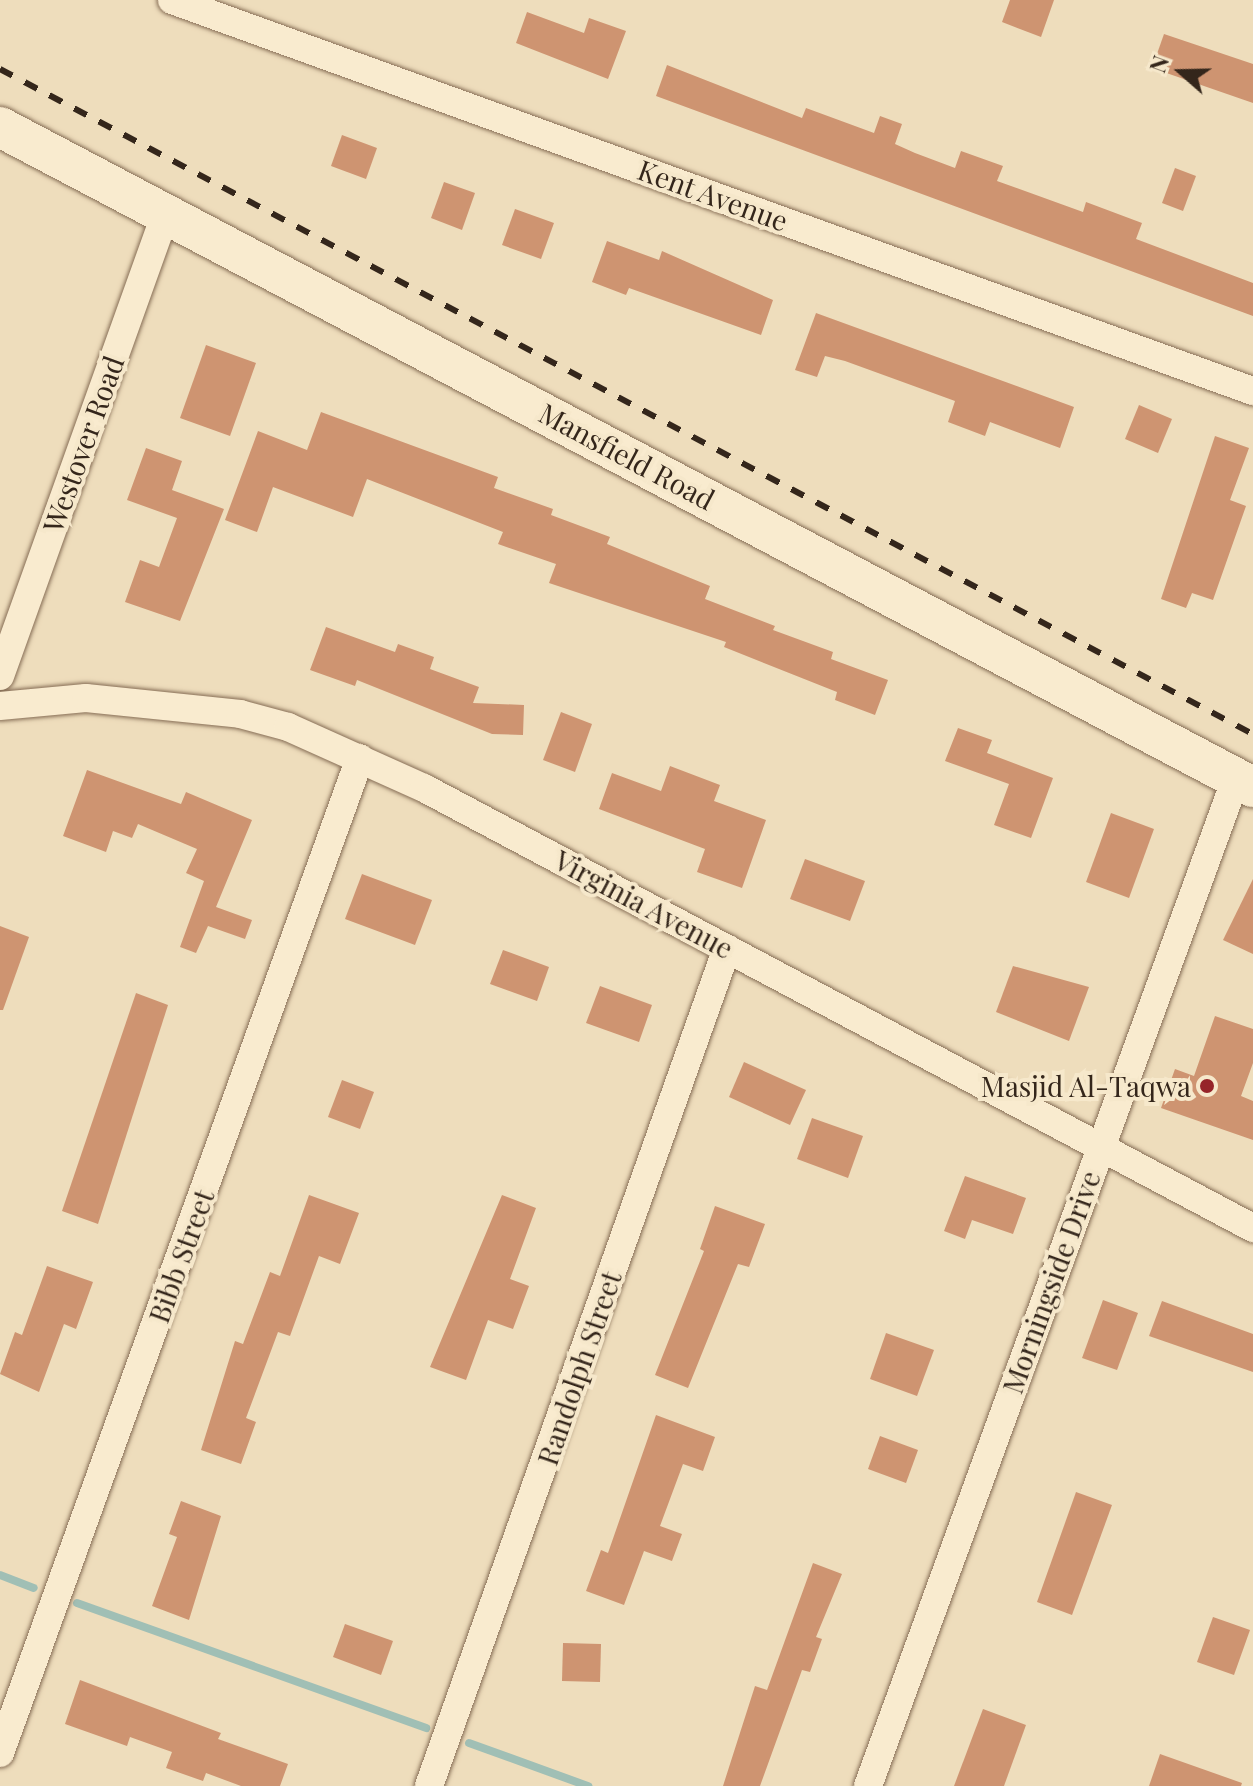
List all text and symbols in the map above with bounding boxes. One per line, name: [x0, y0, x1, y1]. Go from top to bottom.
north arrow: [1141, 32, 1221, 112]
text: N: [1142, 51, 1175, 76]
street label: Kent Avenue: [633, 152, 793, 238]
street label: Westover Road: [35, 351, 131, 537]
street label: Mansfield Road: [534, 396, 720, 516]
street label: Virginia Avenue: [548, 843, 740, 965]
place label: Masjid Al-Taqwa: [980, 1069, 1191, 1103]
marker: Masjid Al-Taqwa: [1198, 1077, 1216, 1095]
street label: Morningside Drive: [995, 1166, 1107, 1398]
street label: Bibb Street: [141, 1185, 221, 1327]
street label: Randolph Street: [530, 1267, 628, 1469]

